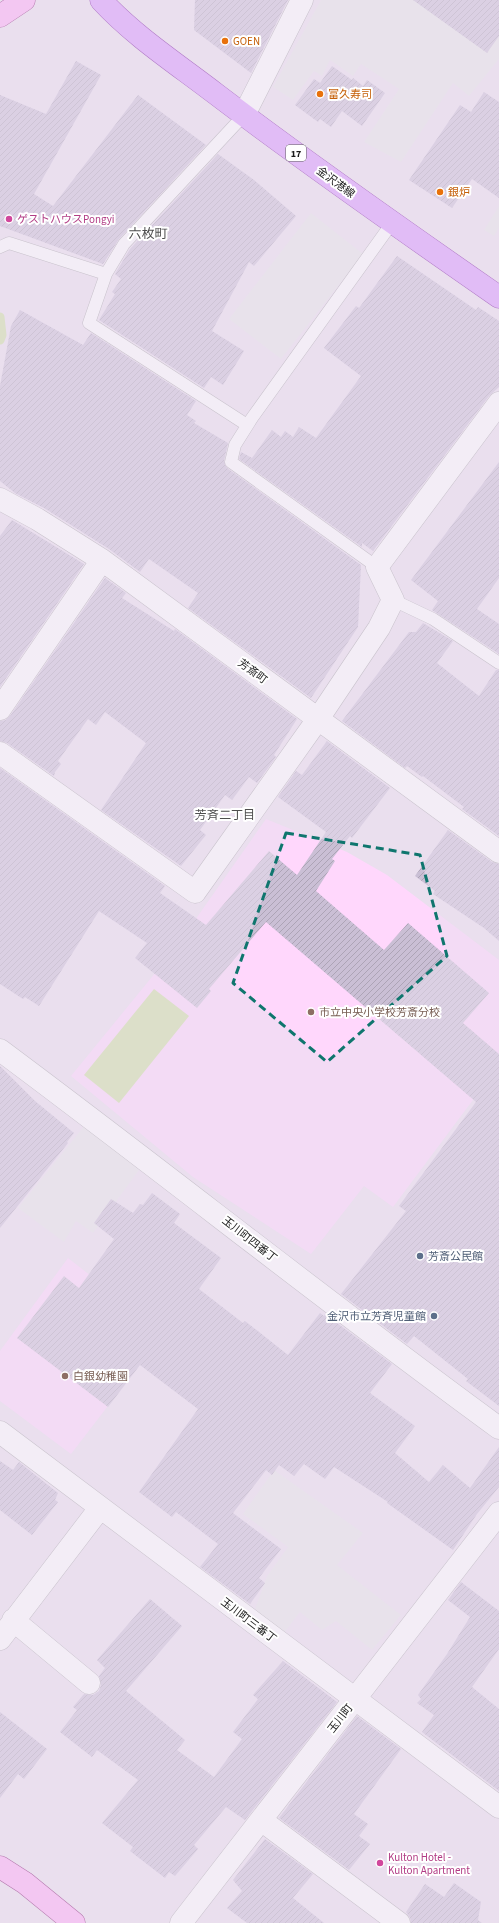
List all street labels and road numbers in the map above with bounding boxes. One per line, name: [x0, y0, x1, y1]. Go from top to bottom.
road number: 17: [286, 145, 306, 161]
street label: 金沢港線: [313, 163, 358, 201]
street label: 芳斎町: [235, 656, 270, 687]
street label: 玉川町四番丁: [219, 1213, 280, 1266]
street label: 玉川町三番丁: [218, 1595, 280, 1646]
street label: 玉川町: [324, 1701, 356, 1736]

